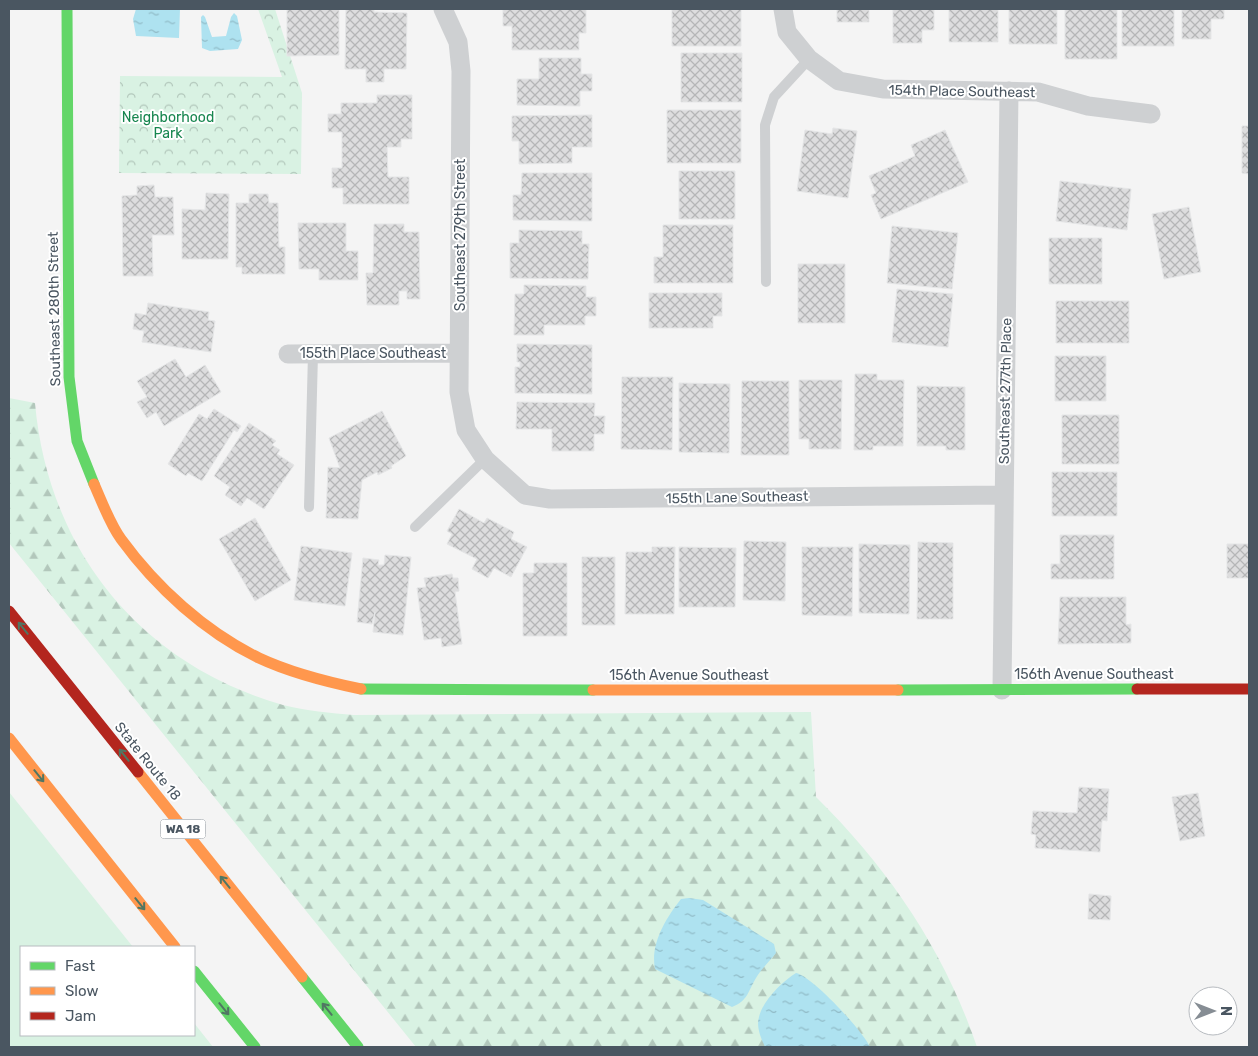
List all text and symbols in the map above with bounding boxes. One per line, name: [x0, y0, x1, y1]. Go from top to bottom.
street label: 154th Place Southeast: [888, 82, 1036, 101]
park label: Neighborhood Park: [122, 109, 214, 142]
street label: Southeast 279th Street: [452, 158, 469, 311]
street label: Southeast 280th Street: [45, 231, 64, 386]
street label: Southeast 277th Place: [996, 317, 1015, 464]
street label: 155th Place Southeast: [300, 345, 447, 362]
street label: 155th Lane Southeast: [665, 488, 809, 507]
one-way arrow: [17, 622, 28, 635]
street label: 156th Avenue Southeast: [1014, 666, 1174, 683]
street label: 156th Avenue Southeast: [609, 667, 769, 684]
street label: State Route 18: [111, 719, 184, 804]
one-way arrow: [119, 749, 130, 762]
one-way arrow: [34, 770, 45, 783]
road number: WA 18: [160, 820, 206, 839]
one-way arrow: [220, 876, 231, 889]
one-way arrow: [135, 897, 146, 910]
legend: [20, 946, 195, 1036]
text: Fast: [65, 957, 95, 975]
text: Slow: [65, 982, 98, 1000]
north arrow: [1188, 986, 1238, 1036]
one-way arrow: [219, 1002, 230, 1015]
one-way arrow: [322, 1003, 333, 1016]
text: N: [1217, 1006, 1234, 1016]
text: Jam: [65, 1007, 96, 1025]

